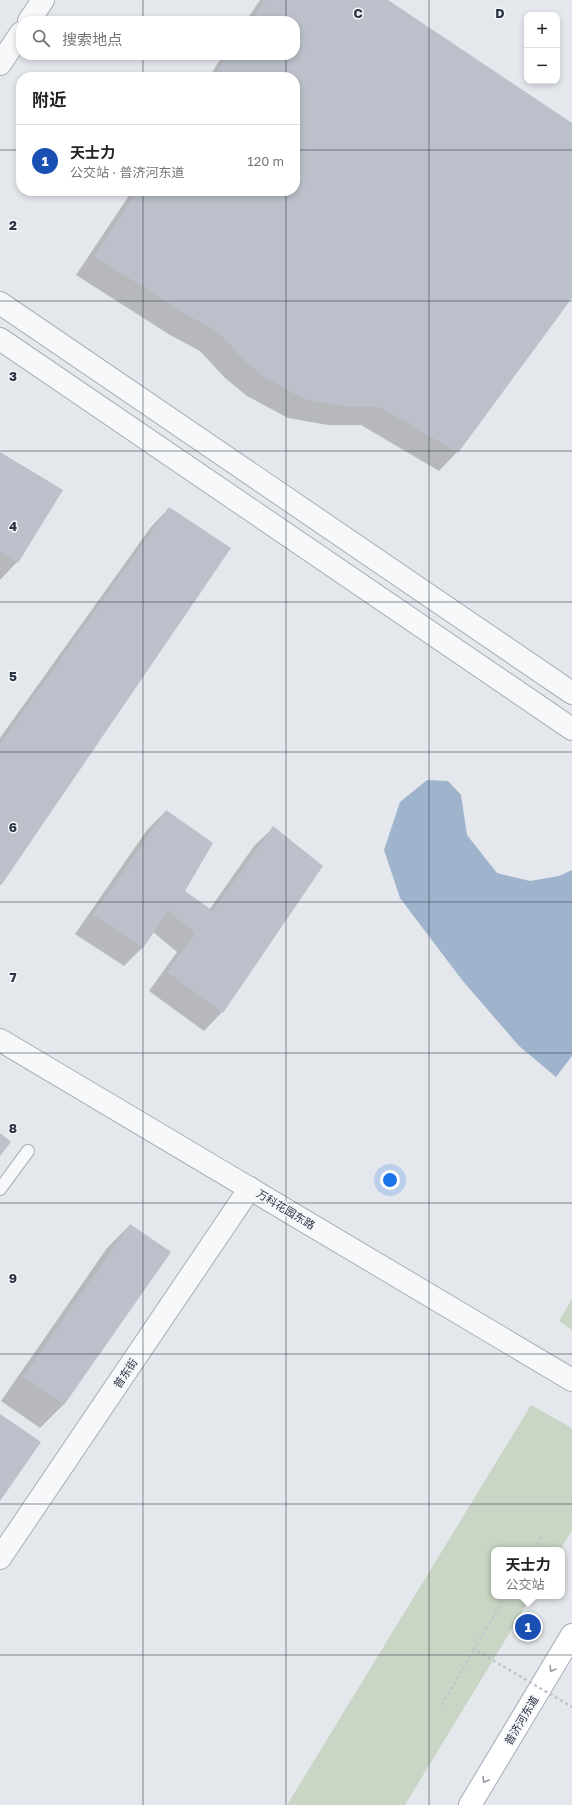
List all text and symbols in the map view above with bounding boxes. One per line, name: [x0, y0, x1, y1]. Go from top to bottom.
text: C: [353, 5, 363, 21]
text: D: [495, 5, 505, 21]
map controls: [524, 12, 560, 84]
button: +: [524, 12, 560, 48]
search box: [16, 16, 300, 60]
icon: search: [30, 27, 52, 49]
text: 搜索地点: [62, 30, 122, 48]
button: −: [524, 48, 560, 84]
text: 附近: [32, 89, 66, 110]
text: 天士力: [70, 143, 115, 161]
text: 1: [42, 153, 48, 169]
text: 120 m: [247, 153, 284, 169]
text: 公交站 · 普济河东道: [70, 164, 184, 180]
text: 2: [9, 217, 17, 233]
text: 3: [9, 368, 17, 384]
text: 4: [9, 518, 17, 534]
text: 5: [9, 668, 17, 684]
text: 6: [9, 819, 17, 835]
text: 7: [9, 969, 17, 985]
text: 8: [9, 1120, 17, 1136]
your location: [380, 1170, 400, 1190]
street label: 万科花园东路: [254, 1186, 318, 1232]
text: 9: [9, 1270, 17, 1286]
street label: 普东街: [110, 1356, 140, 1390]
popup: [491, 1547, 565, 1599]
text: 天士力: [505, 1555, 551, 1573]
text: 公交站: [505, 1576, 545, 1592]
pin: 1: [515, 1612, 541, 1642]
one-way arrow: [549, 1665, 556, 1672]
street label: 普济河东道: [501, 1693, 541, 1747]
one-way arrow: [482, 1776, 489, 1783]

